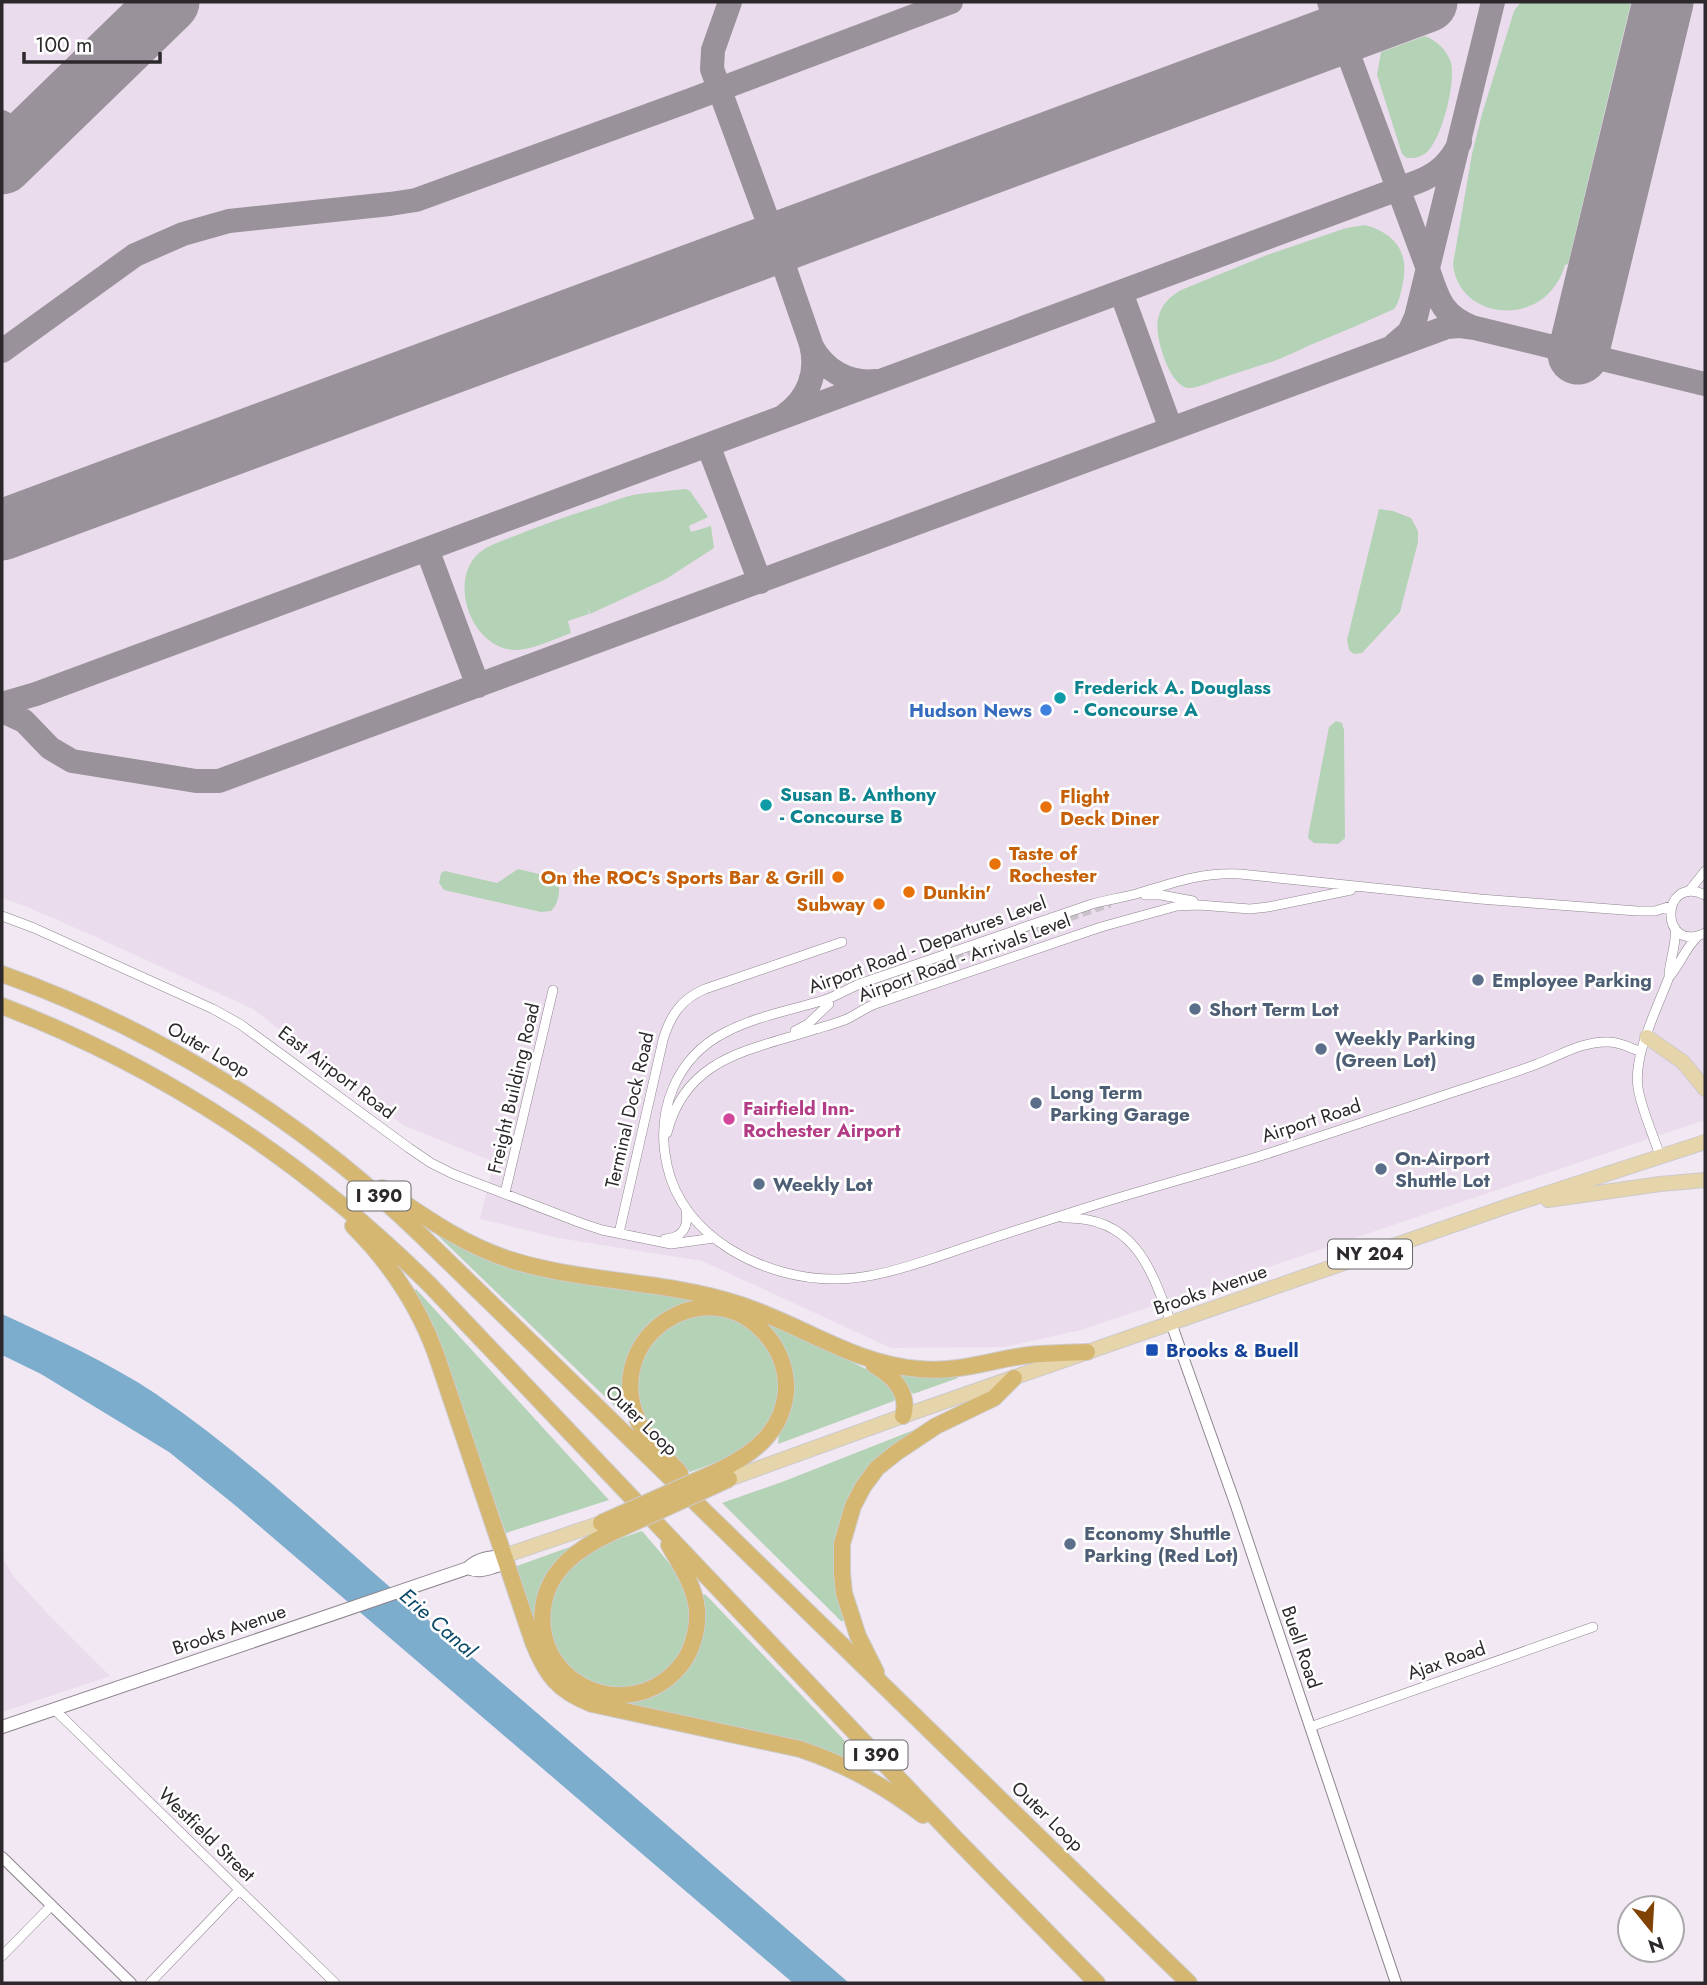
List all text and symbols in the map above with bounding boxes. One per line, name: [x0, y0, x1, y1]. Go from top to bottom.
scale bar: [24, 21, 161, 65]
text: 100 m: [35, 30, 92, 60]
place label: Frederick A. Douglass - Concourse A: [1074, 674, 1271, 723]
marker: Frederick A. Douglass - Concourse A: [1052, 690, 1068, 706]
place label: Hudson News: [909, 697, 1032, 724]
marker: Hudson News: [1038, 702, 1054, 718]
place label: Susan B. Anthony - Concourse B: [780, 781, 937, 830]
place label: Flight Deck Diner: [1060, 783, 1160, 832]
marker: Susan B. Anthony - Concourse B: [758, 797, 774, 813]
marker: Flight Deck Diner: [1038, 799, 1054, 815]
place label: Taste of Rochester: [1009, 840, 1097, 889]
marker: Taste of Rochester: [987, 856, 1003, 872]
place label: On the ROC's Sports Bar & Grill: [541, 864, 824, 891]
marker: On the ROC's Sports Bar & Grill: [830, 869, 846, 885]
place label: Dunkin': [923, 879, 991, 906]
marker: Dunkin': [901, 884, 917, 900]
street label: Airport Road - Departures Level: [804, 889, 1050, 1000]
place label: Subway: [796, 891, 866, 918]
marker: Subway: [871, 896, 887, 912]
street label: Airport Road - Arrivals Level: [854, 906, 1074, 1009]
place label: Employee Parking: [1492, 967, 1652, 994]
marker: Employee Parking: [1470, 972, 1486, 988]
place label: Short Term Lot: [1209, 996, 1338, 1023]
street label: Freight Building Road: [481, 1000, 546, 1176]
marker: Short Term Lot: [1187, 1001, 1203, 1017]
street label: Outer Loop: [162, 1015, 255, 1084]
street label: East Airport Road: [272, 1019, 401, 1125]
place label: Weekly Parking (Green Lot): [1335, 1025, 1475, 1074]
street label: Terminal Dock Road: [598, 1029, 661, 1191]
marker: Weekly Parking (Green Lot): [1313, 1041, 1329, 1057]
place label: Long Term Parking Garage: [1050, 1079, 1190, 1128]
street label: Airport Road: [1258, 1092, 1364, 1149]
place label: Fairfield Inn- Rochester Airport: [743, 1095, 901, 1144]
marker: Long Term Parking Garage: [1028, 1095, 1044, 1111]
marker: Fairfield Inn- Rochester Airport: [721, 1111, 737, 1127]
place label: On-Airport Shuttle Lot: [1395, 1145, 1490, 1194]
marker: On-Airport Shuttle Lot: [1373, 1161, 1389, 1177]
place label: Weekly Lot: [773, 1171, 872, 1198]
marker: Weekly Lot: [751, 1176, 767, 1192]
road number: I 390: [348, 1182, 410, 1210]
road number: NY 204: [1328, 1240, 1412, 1268]
street label: Brooks Avenue: [1150, 1257, 1271, 1322]
place label: Brooks & Buell: [1166, 1337, 1299, 1364]
marker: Brooks & Buell: [1144, 1342, 1160, 1358]
street label: Outer Loop: [599, 1379, 684, 1462]
place label: Economy Shuttle Parking (Red Lot): [1084, 1520, 1239, 1569]
marker: Economy Shuttle Parking (Red Lot): [1062, 1536, 1078, 1552]
water label: Erie Canal: [393, 1581, 484, 1666]
street label: Brooks Avenue: [169, 1597, 290, 1662]
street label: Buell Road: [1275, 1602, 1328, 1692]
street label: Ajax Road: [1403, 1635, 1489, 1686]
road number: I 390: [844, 1740, 908, 1770]
street label: Outer Loop: [1005, 1775, 1090, 1858]
street label: Westfield Street: [152, 1781, 262, 1888]
north arrow: [1616, 1894, 1686, 1964]
text: N: [1645, 1930, 1667, 1960]

